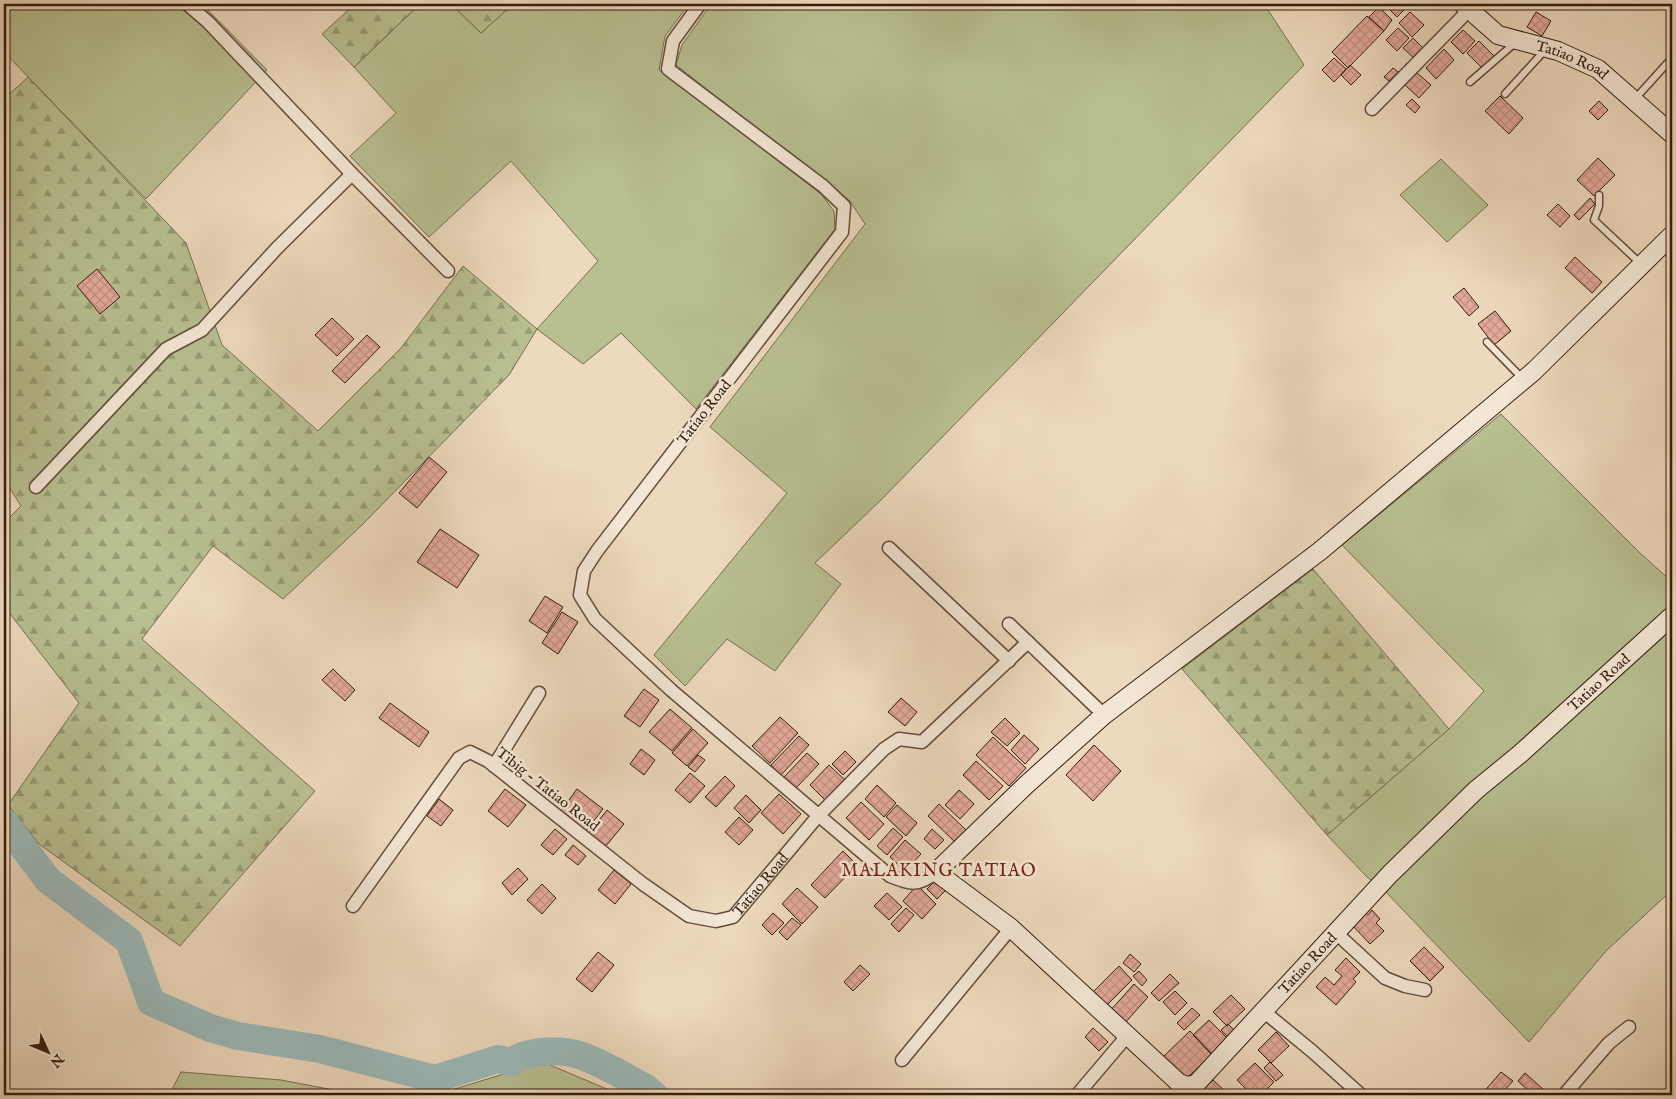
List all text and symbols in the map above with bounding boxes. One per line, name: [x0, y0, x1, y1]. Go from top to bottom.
street label: Tatiao Road: [1534, 37, 1613, 84]
street label: Tatiao Road: [673, 375, 736, 449]
street label: Tatiao Road: [1564, 649, 1635, 716]
street label: Tibig - Tatiao Road: [492, 743, 604, 836]
street label: Tatiao Road: [729, 848, 794, 920]
district label: MALAKING TATIAO: [841, 860, 1037, 883]
street label: Tatiao Road: [1275, 928, 1342, 998]
north arrow: [22, 1026, 72, 1076]
text: N: [46, 1049, 68, 1071]

